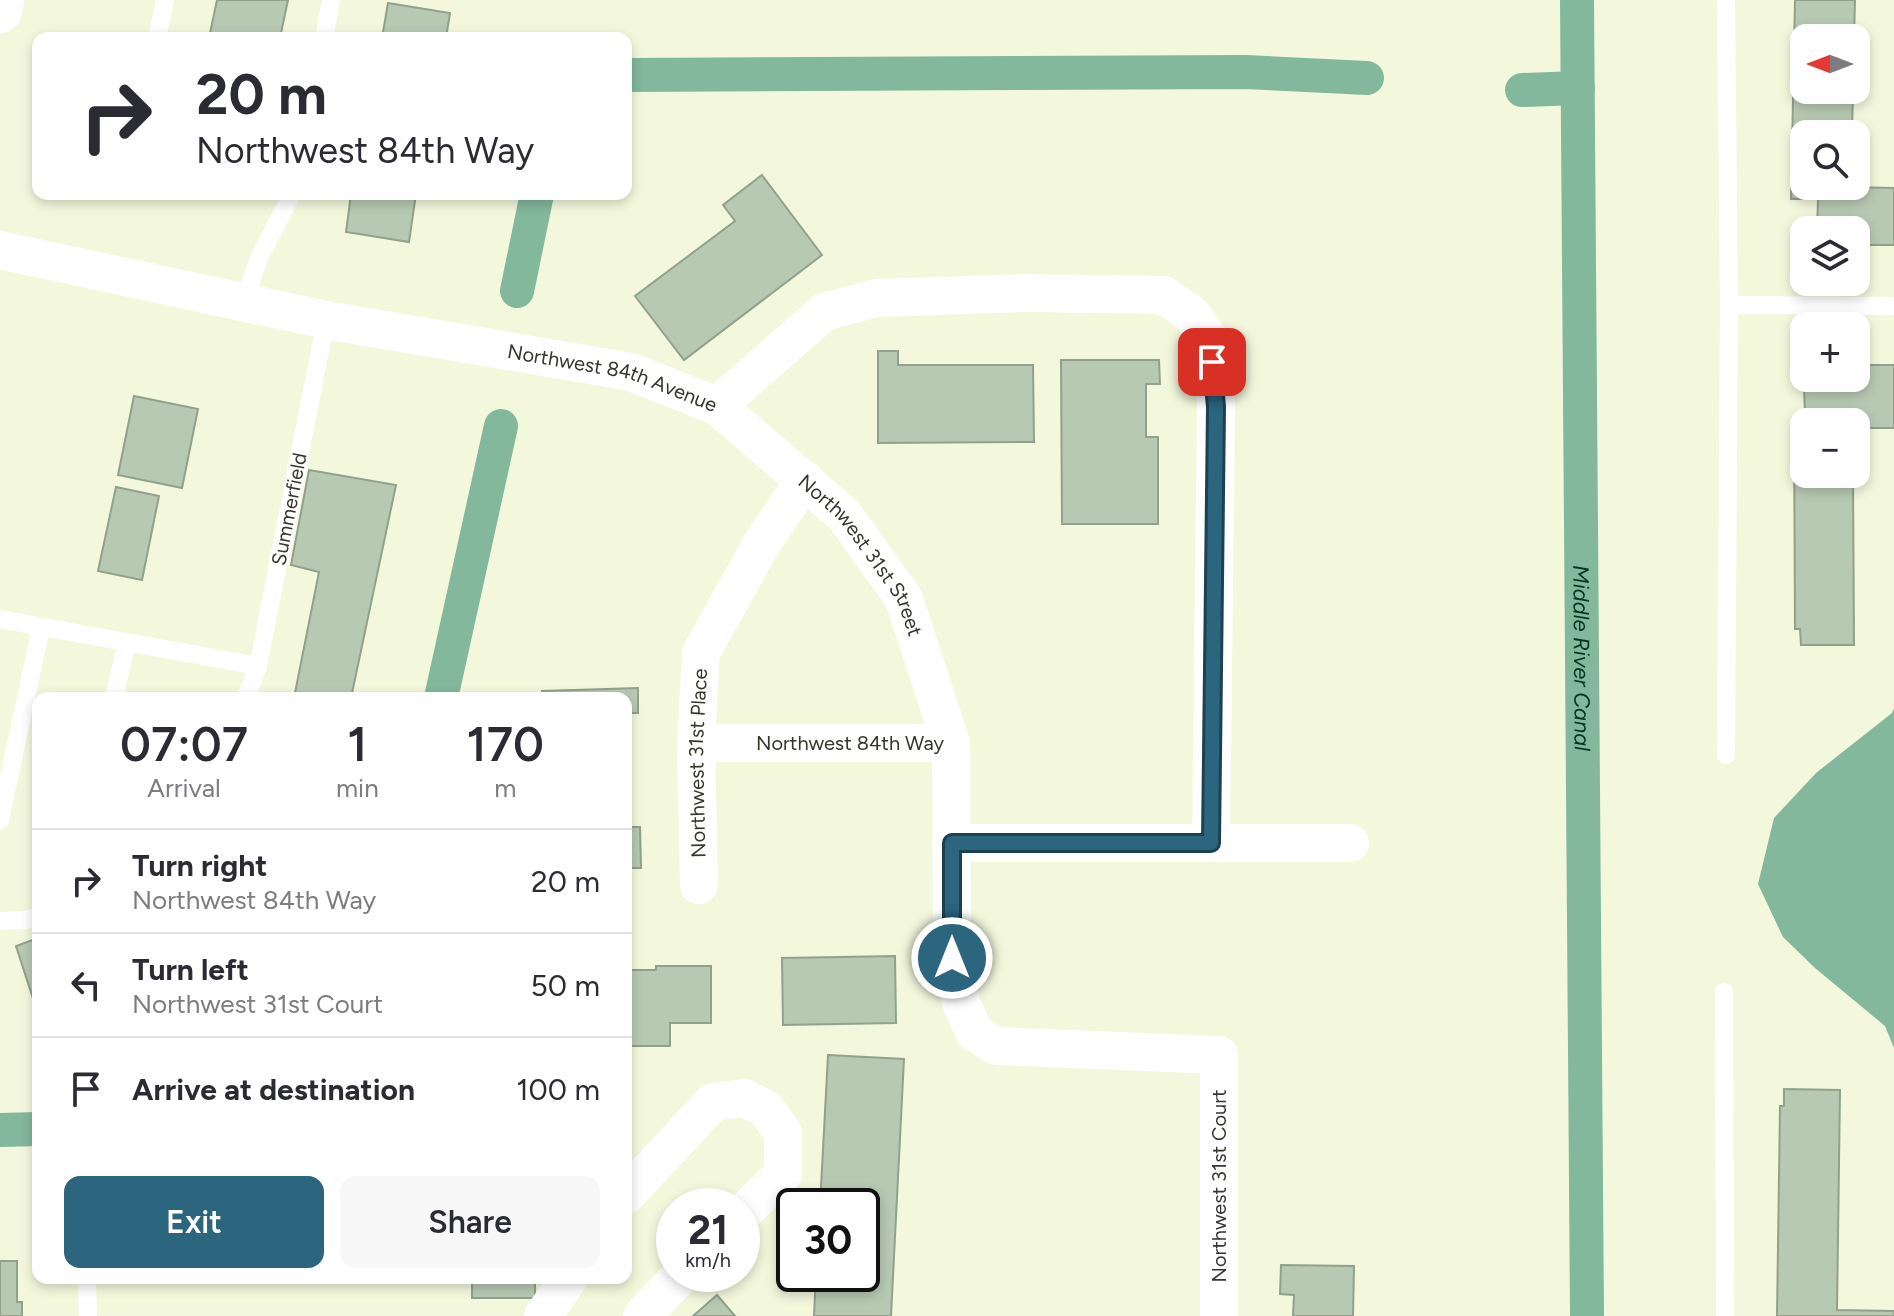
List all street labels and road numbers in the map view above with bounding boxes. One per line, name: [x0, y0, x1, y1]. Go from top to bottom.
street label: Northwest 84th Avenue: [506, 339, 721, 417]
street label: Summerfield: [266, 451, 312, 567]
street label: Northwest 31st Street: [794, 469, 927, 639]
street label: Northwest 31st Place: [684, 668, 712, 858]
street label: Northwest 84th Way: [756, 731, 944, 755]
street label: Northwest 31st Court: [1207, 1089, 1231, 1283]

